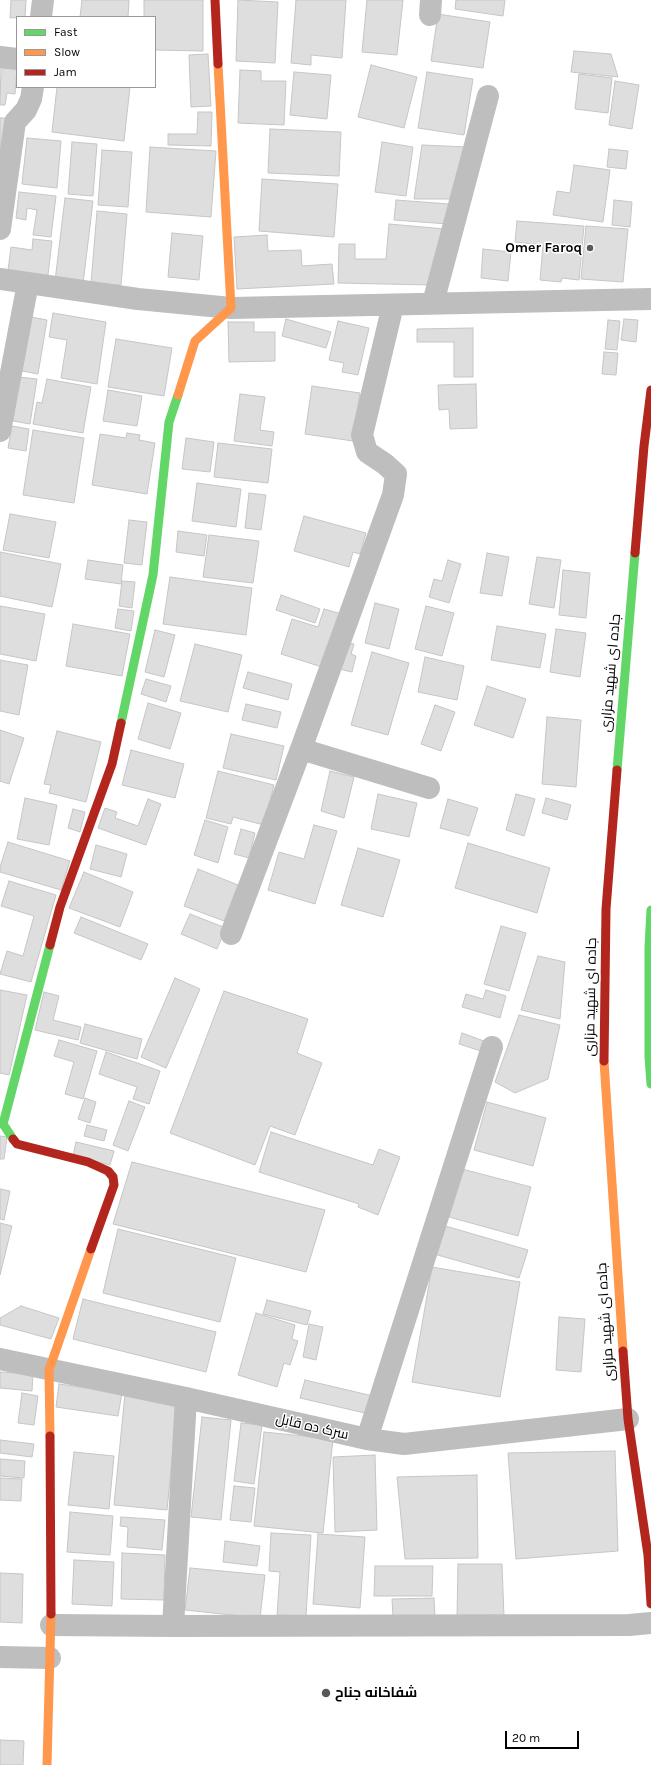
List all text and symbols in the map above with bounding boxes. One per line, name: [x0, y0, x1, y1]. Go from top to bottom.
legend: [16, 16, 156, 88]
text: Fast: [54, 25, 77, 39]
text: Slow: [54, 45, 80, 59]
text: Jam: [54, 65, 77, 79]
place label: Omer Faroq: [505, 240, 582, 256]
marker: Omer Faroq: [585, 243, 595, 253]
street label: جاده ای شهید مزاری: [597, 613, 625, 733]
street label: جاده ای شهید مزاری: [582, 937, 600, 1057]
street label: جاده ای شهید مزاری: [593, 1262, 619, 1382]
street label: سرک ده قابل: [274, 1410, 350, 1444]
place label: شفاخانه جناح: [335, 1685, 417, 1701]
marker: شفاخانه جناح: [320, 1687, 332, 1699]
scale bar: [507, 1723, 581, 1749]
text: 20 m: [512, 1731, 540, 1745]

